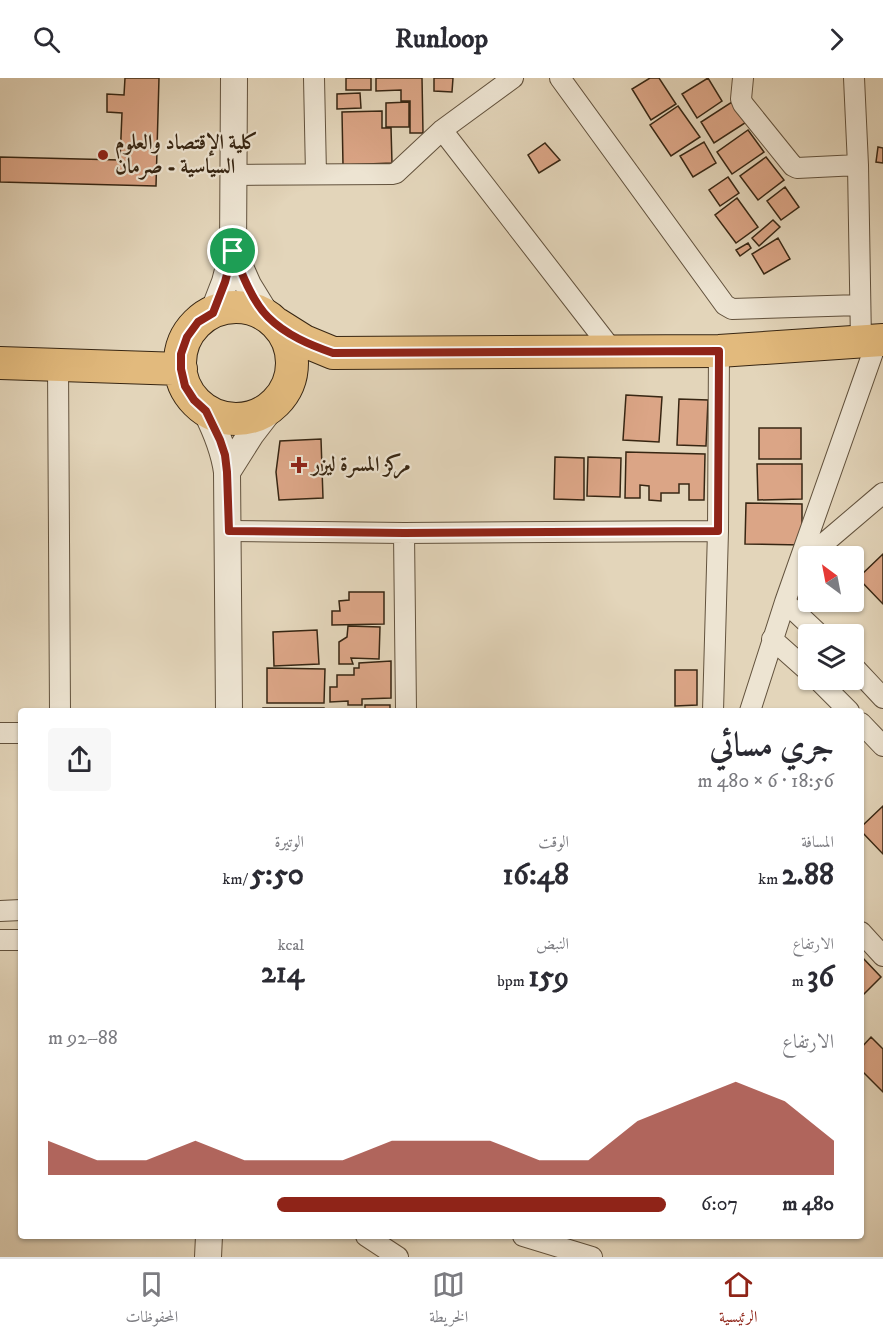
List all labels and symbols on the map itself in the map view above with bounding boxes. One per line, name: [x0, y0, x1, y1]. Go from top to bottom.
place label: كلية الإقتصاد والعلوم السياسية - صرمان: [115, 130, 258, 180]
marker: كلية الإقتصاد والعلوم السياسية - صرمان: [96, 148, 110, 162]
pin: [207, 225, 258, 276]
place label: مركز المسرة ليزر: [310, 452, 411, 479]
marker: مركز المسرة ليزر: [290, 456, 308, 474]
north arrow: [798, 546, 864, 612]

